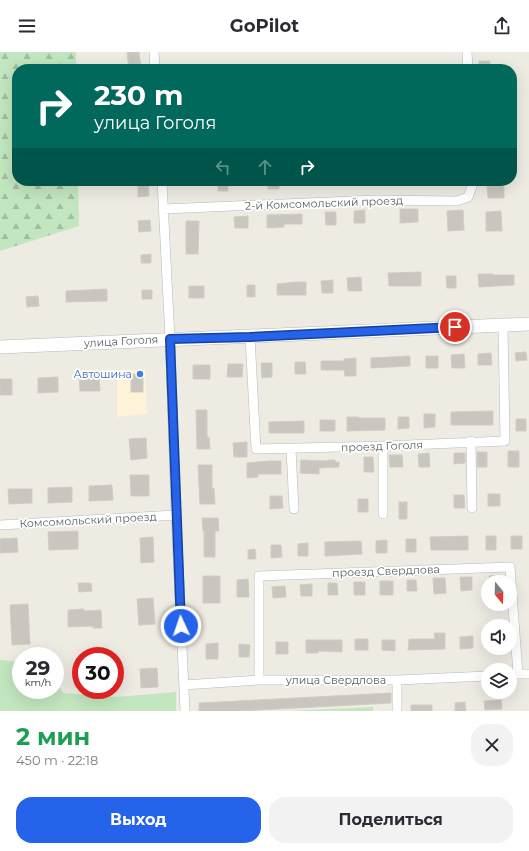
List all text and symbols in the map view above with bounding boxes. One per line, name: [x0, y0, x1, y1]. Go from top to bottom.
icon: menu: [16, 15, 38, 37]
text: GoPilot: [230, 15, 299, 37]
icon: share: [491, 15, 513, 37]
text: 230 m: [94, 78, 183, 112]
icon: right: [28, 80, 80, 132]
text: улица Гоголя: [94, 112, 216, 134]
icon: left: [212, 156, 234, 178]
icon: ahead: [254, 156, 276, 178]
icon: right: [296, 156, 318, 178]
street label: 2-й Комсомольский проезд: [245, 193, 403, 213]
pin: [438, 310, 472, 344]
icon: arrive: [444, 316, 466, 338]
street label: улица Гоголя: [82, 332, 159, 350]
place label: Автошина: [74, 367, 132, 381]
marker: Автошина: [135, 369, 145, 379]
street label: проезд Гоголя: [341, 438, 423, 454]
street label: Комсомольский проезд: [19, 509, 157, 531]
street label: проезд Свердлова: [332, 562, 440, 580]
north arrow: [481, 575, 517, 611]
map controls: [481, 575, 517, 699]
position arrow: [160, 605, 202, 647]
button: sound: [481, 619, 517, 655]
speed limit sign: 30: [72, 647, 124, 699]
text: 29: [26, 656, 50, 680]
button: layers: [481, 663, 517, 699]
street label: улица Свердлова: [285, 673, 386, 687]
text: km/h: [25, 676, 51, 689]
text: 2 мин: [16, 722, 90, 751]
button: close: [471, 724, 513, 766]
text: 450 m · 22:18: [16, 752, 98, 768]
button: Выход: [16, 797, 261, 843]
button: Поделиться: [269, 797, 513, 843]

